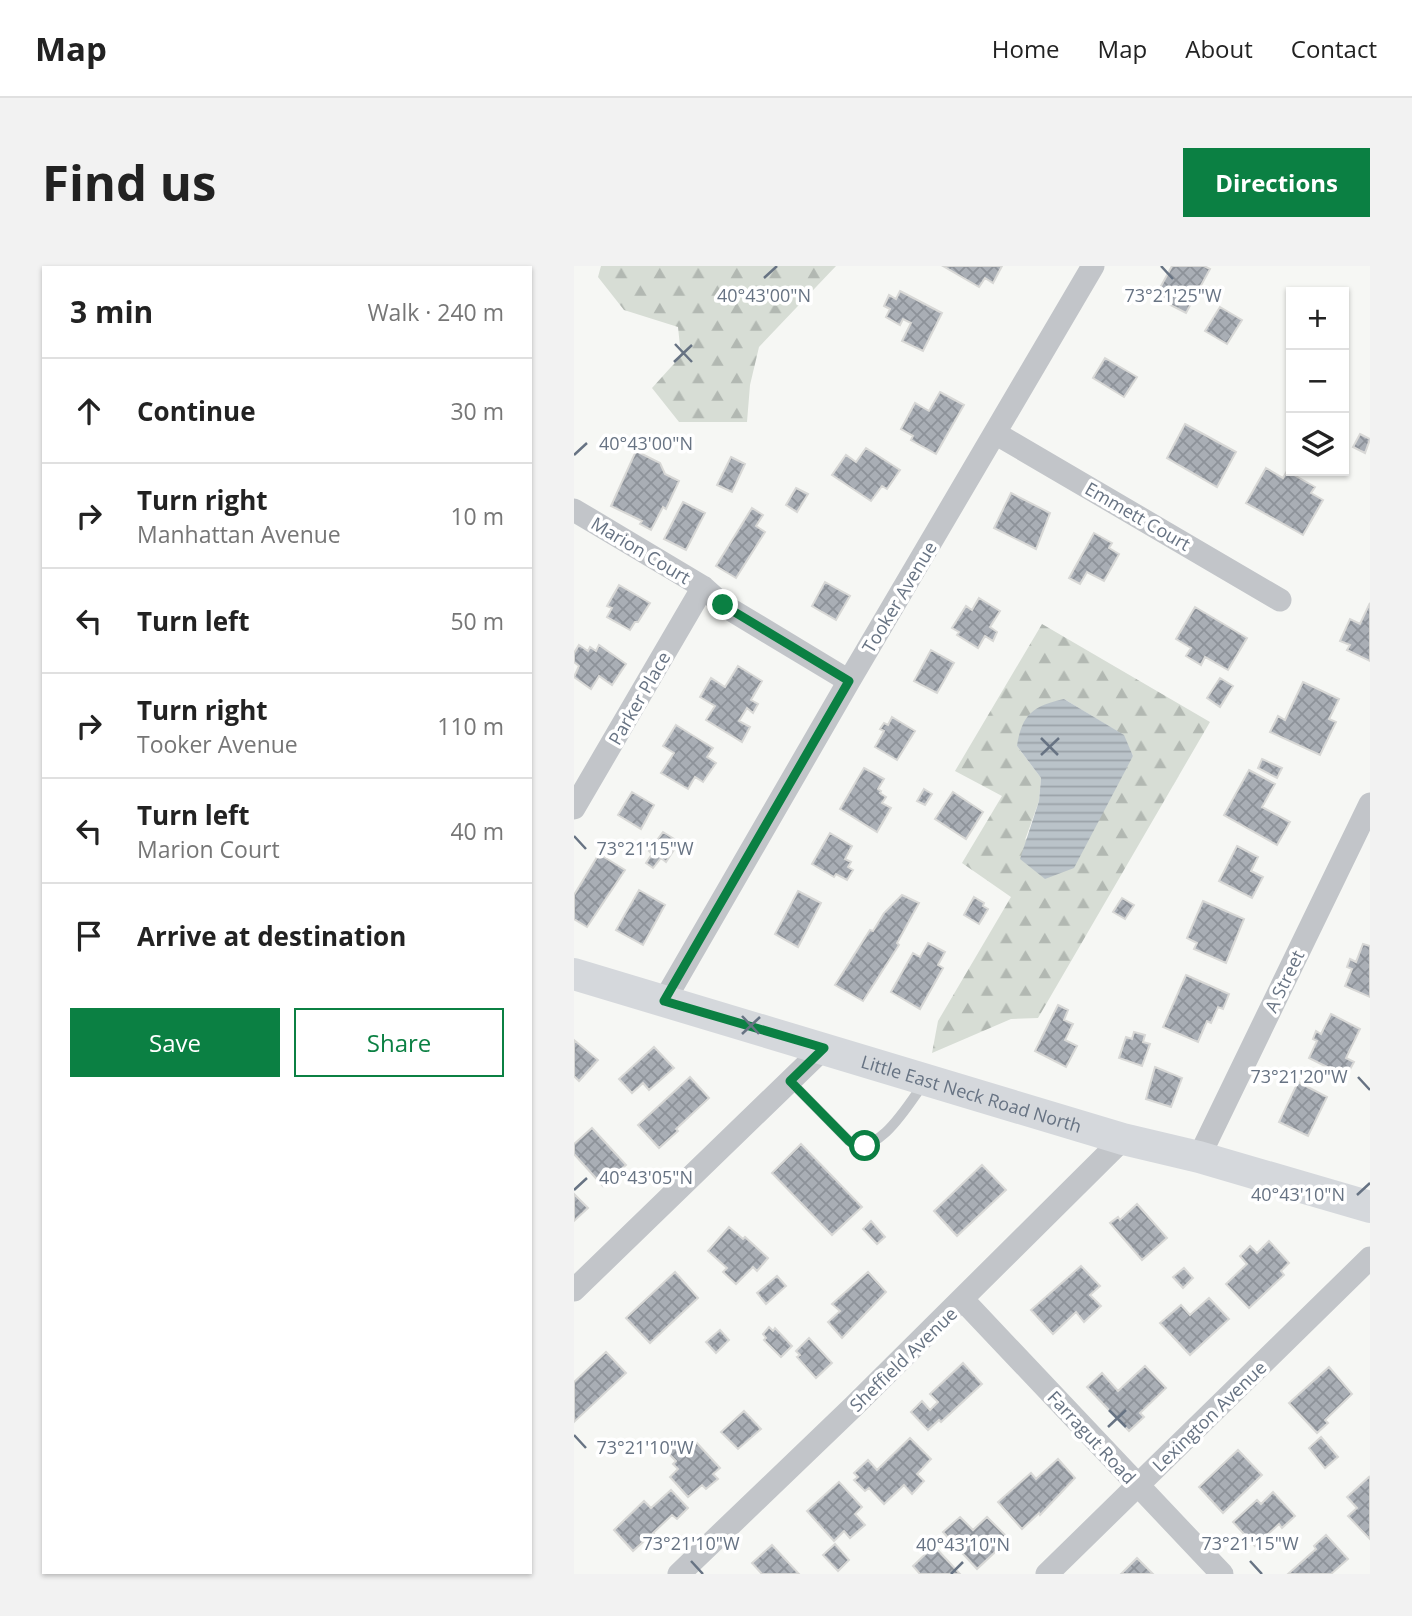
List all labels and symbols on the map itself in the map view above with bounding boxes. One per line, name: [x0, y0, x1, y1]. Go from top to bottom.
text: 40°43'00"N: [717, 283, 811, 307]
text: 73°21'25"W: [1124, 283, 1222, 307]
text: 40°43'00"N: [599, 431, 693, 455]
street label: Emmett Court: [1081, 476, 1195, 556]
street label: Marion Court: [587, 511, 695, 589]
street label: Tooker Avenue: [856, 537, 942, 657]
route end: [707, 589, 738, 620]
street label: Parker Place: [603, 647, 675, 749]
text: 73°21'15"W: [596, 836, 694, 860]
street label: A Street: [1259, 946, 1309, 1016]
street label: Little East Neck Road North: [858, 1049, 1085, 1138]
text: 73°21'20"W: [1250, 1064, 1348, 1088]
route start: [849, 1130, 880, 1161]
text: 40°43'05"N: [599, 1165, 693, 1189]
text: 40°43'10"N: [1251, 1182, 1345, 1206]
street label: Sheffield Avenue: [844, 1302, 962, 1416]
street label: Lexington Avenue: [1147, 1355, 1271, 1477]
street label: Farragut Road: [1043, 1385, 1141, 1489]
text: 73°21'10"W: [596, 1435, 694, 1459]
text: 73°21'10"W: [642, 1531, 740, 1555]
text: 73°21'15"W: [1201, 1531, 1299, 1555]
text: 40°43'10"N: [916, 1532, 1010, 1556]

